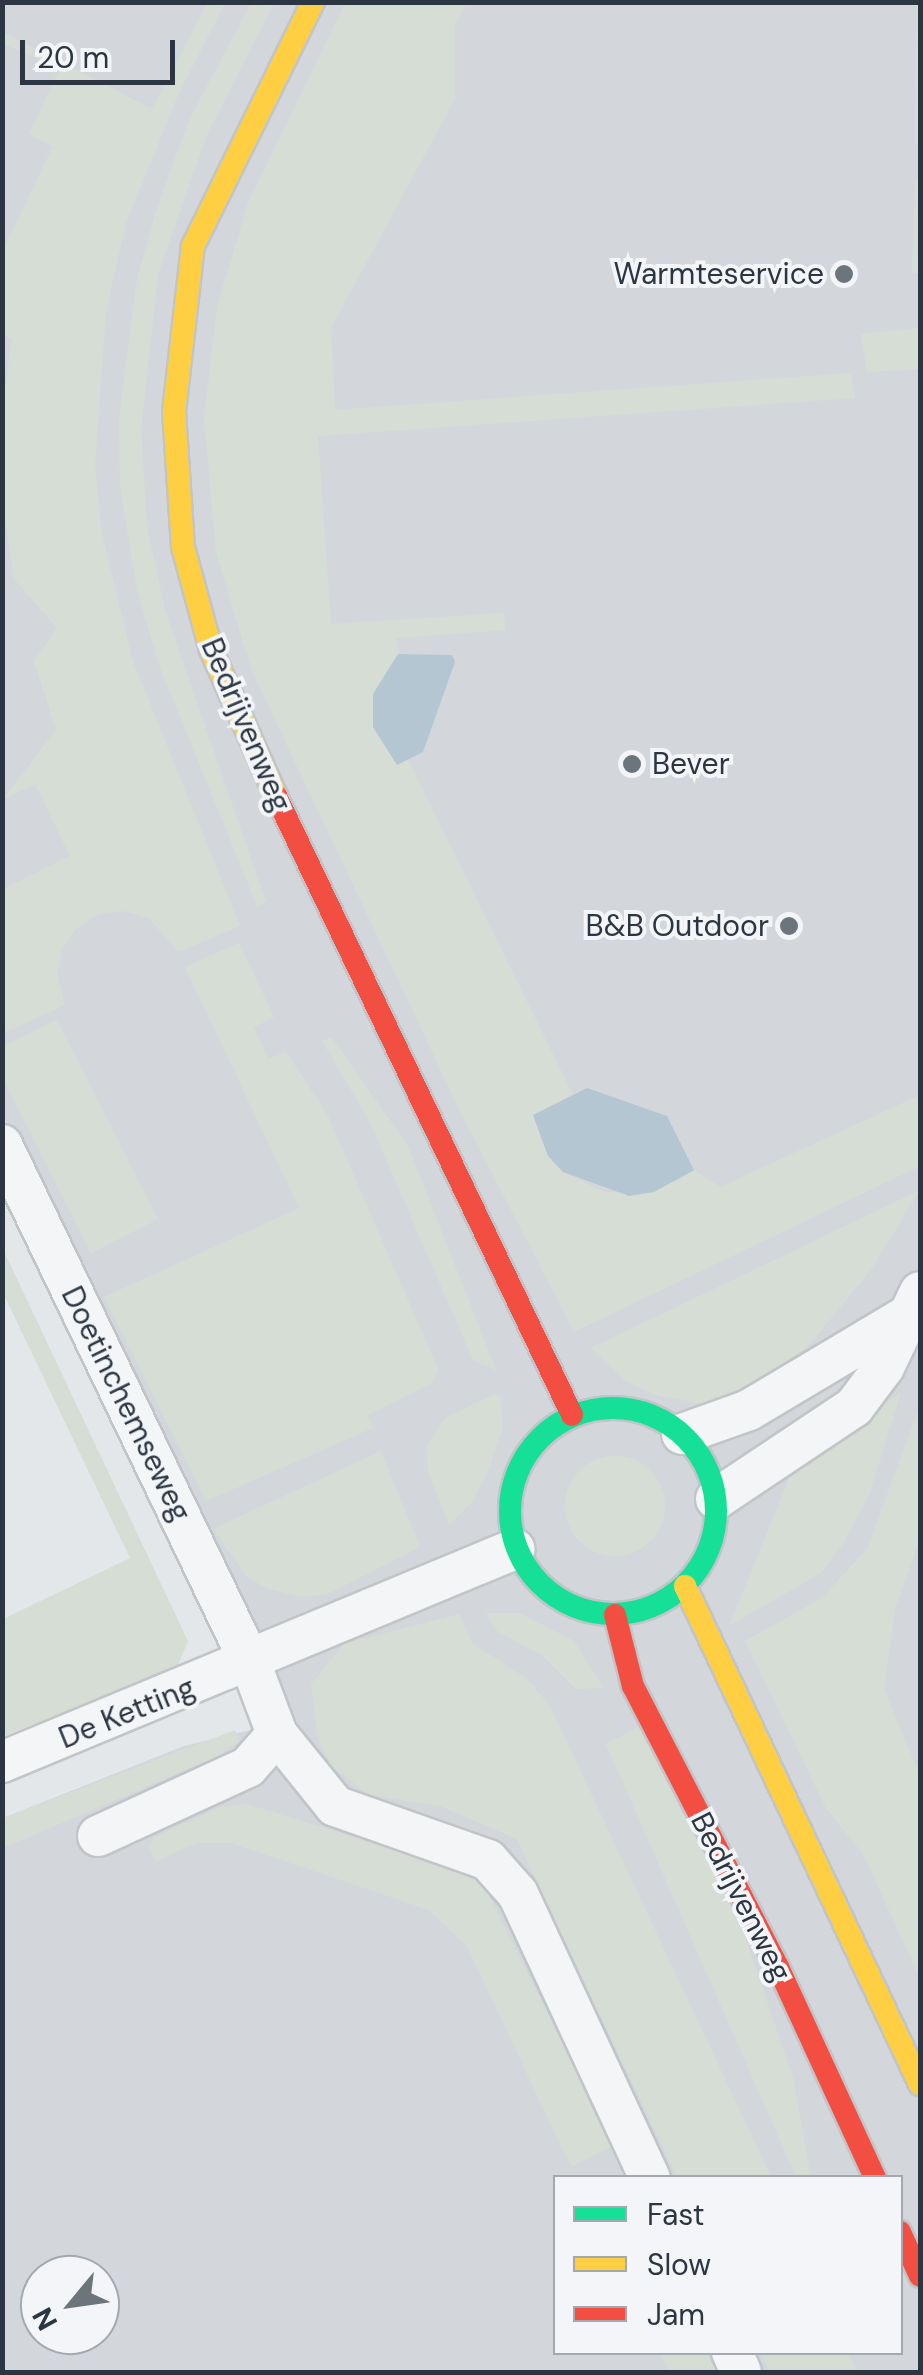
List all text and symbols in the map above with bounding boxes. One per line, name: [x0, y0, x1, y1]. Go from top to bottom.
scale bar: [25, 20, 180, 82]
text: 20 m: [37, 38, 109, 77]
place label: Warmteservice: [613, 256, 824, 292]
marker: Warmteservice: [833, 263, 855, 285]
street label: Bedrijvenweg: [193, 633, 299, 817]
place label: Bever: [652, 746, 730, 782]
marker: Bever: [621, 753, 643, 775]
place label: B&B Outdoor: [586, 908, 769, 944]
marker: B&B Outdoor: [778, 915, 800, 937]
street label: Doetinchemseweg: [54, 1281, 198, 1527]
street label: De Ketting: [54, 1669, 200, 1757]
street label: Bedrijvenweg: [683, 1806, 799, 1988]
legend: [553, 2175, 903, 2355]
text: Fast: [647, 2195, 705, 2234]
text: Slow: [647, 2245, 711, 2284]
north arrow: [20, 2255, 120, 2355]
text: Jam: [647, 2295, 705, 2334]
text: N: [24, 2301, 66, 2337]

